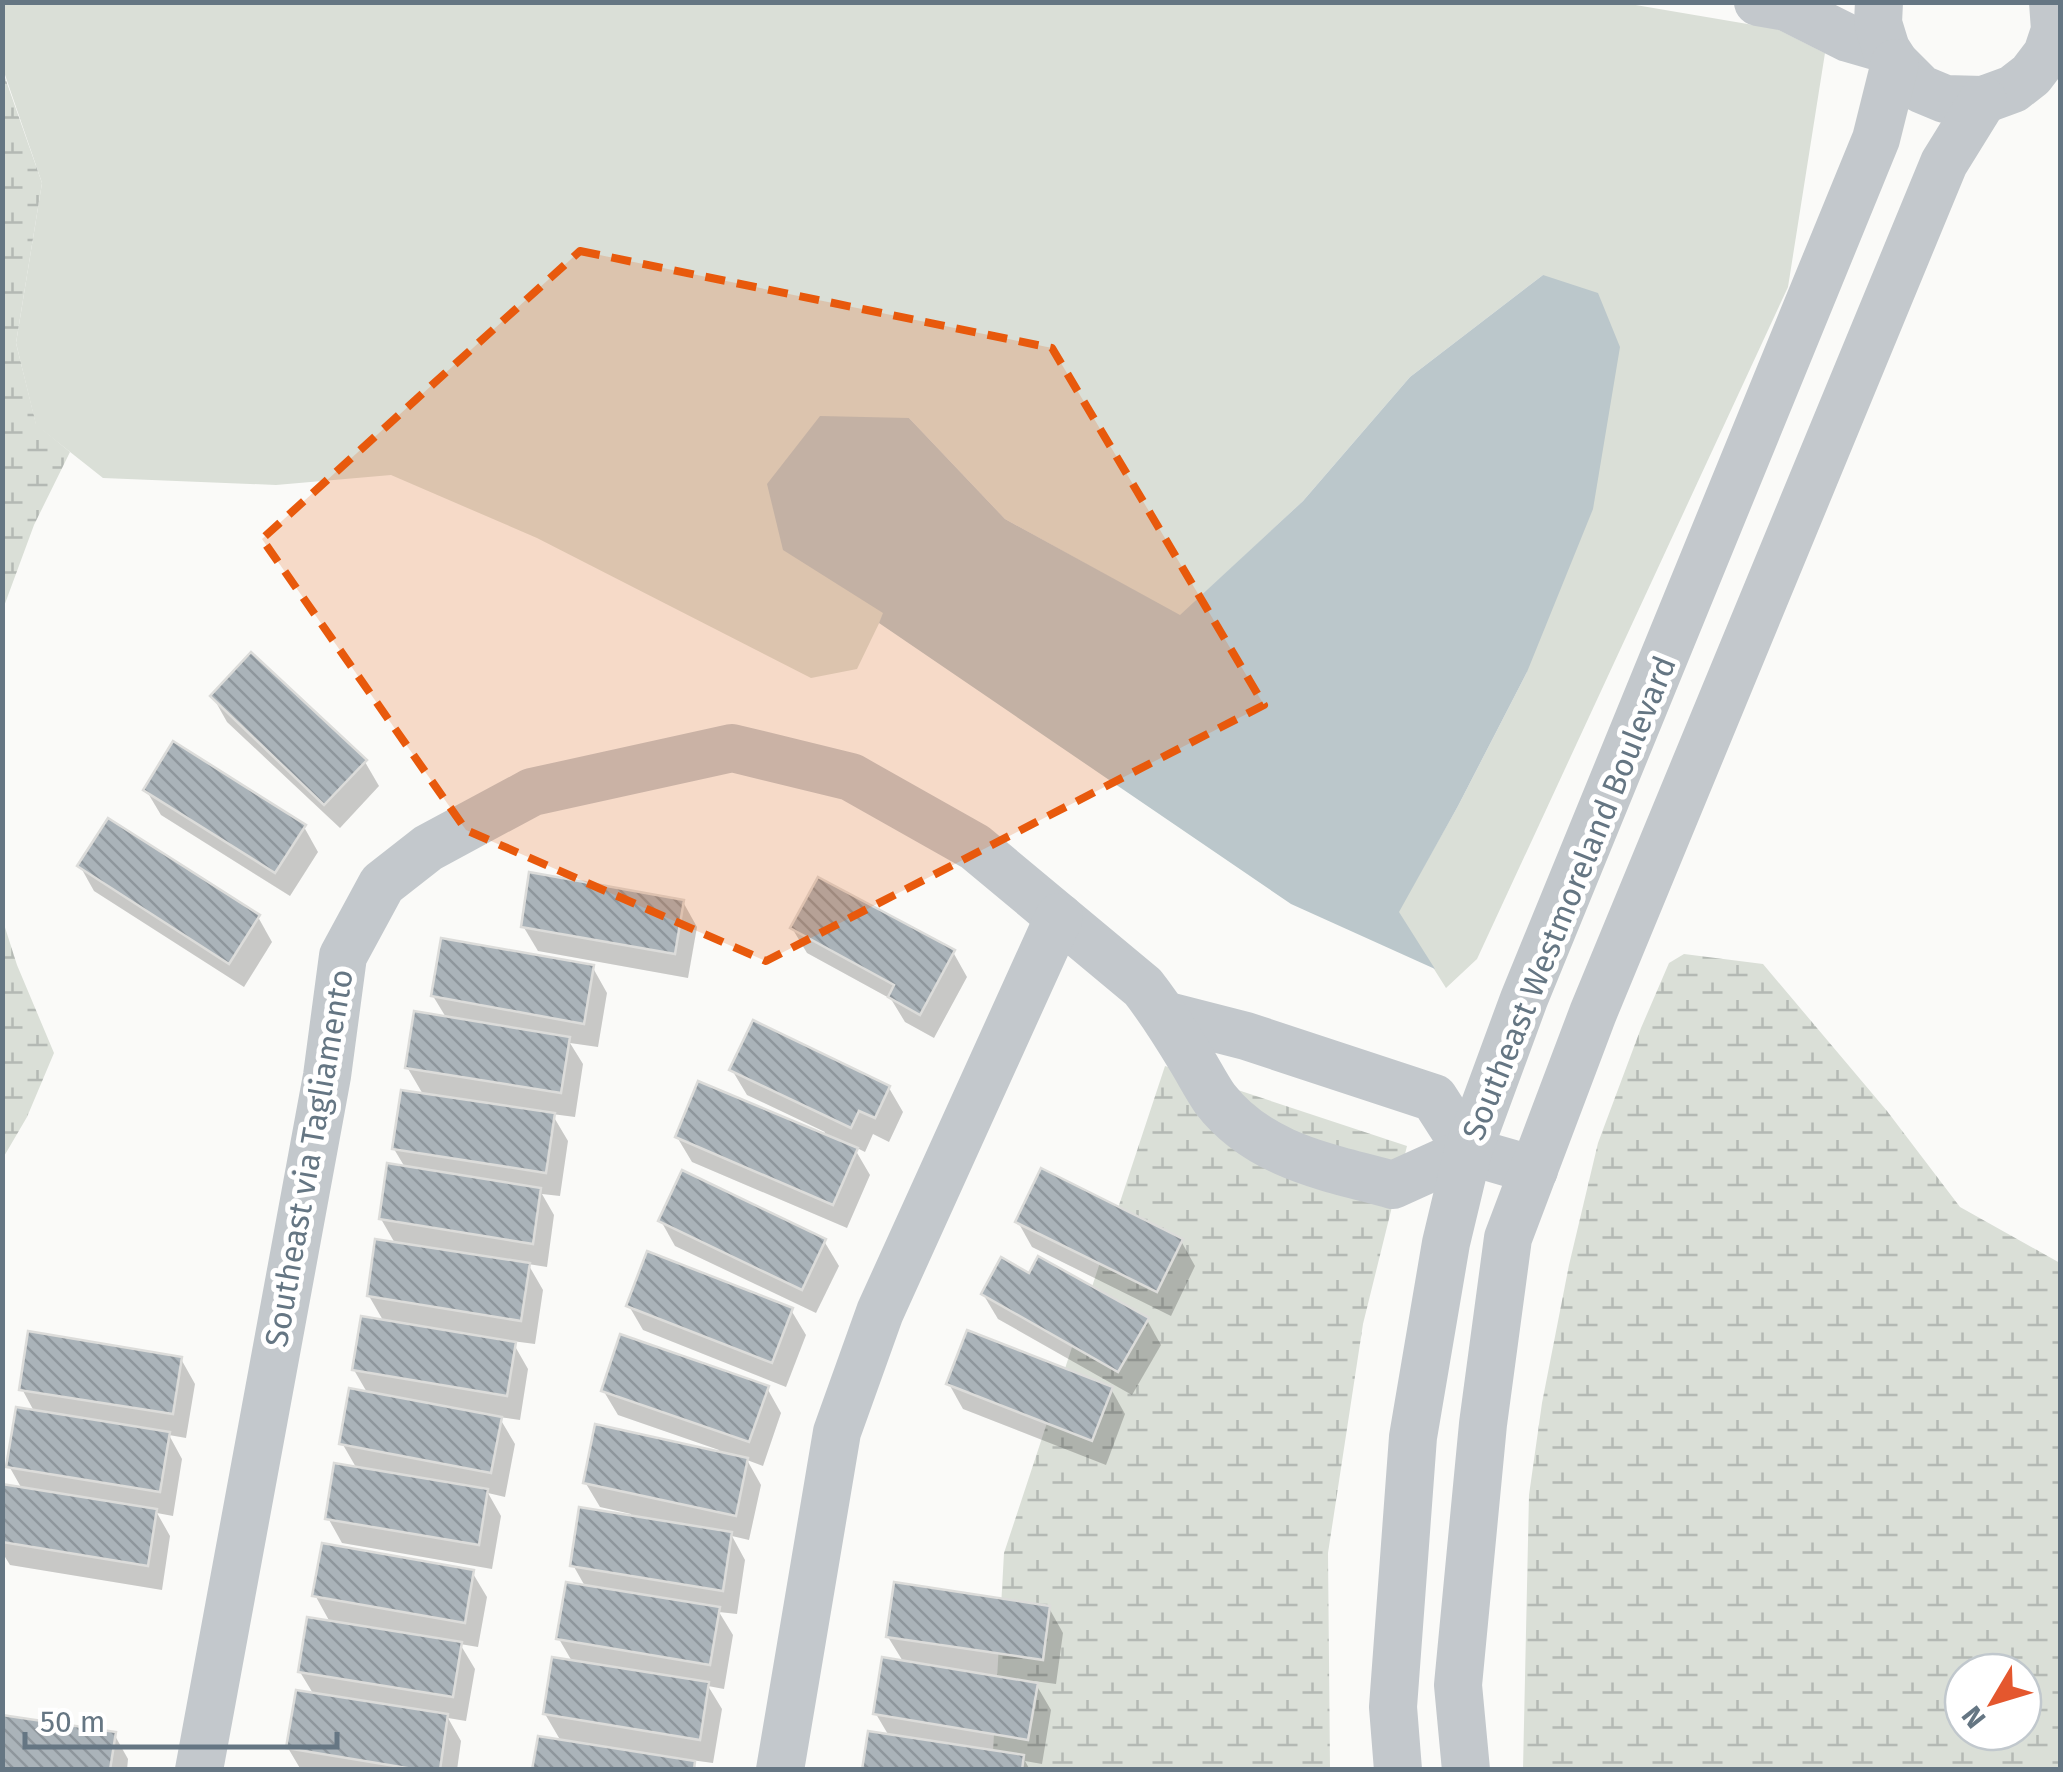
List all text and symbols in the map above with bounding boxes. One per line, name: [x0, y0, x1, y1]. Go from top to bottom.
street label: Southeast Westmoreland Boulevard: [1454, 650, 1684, 1146]
street label: Southeast via Tagliamento: [257, 966, 361, 1350]
north arrow: [1943, 1652, 2043, 1752]
scale bar: [25, 1687, 338, 1749]
text: N: [1955, 1700, 1992, 1735]
text: 50 m: [40, 1704, 105, 1740]

